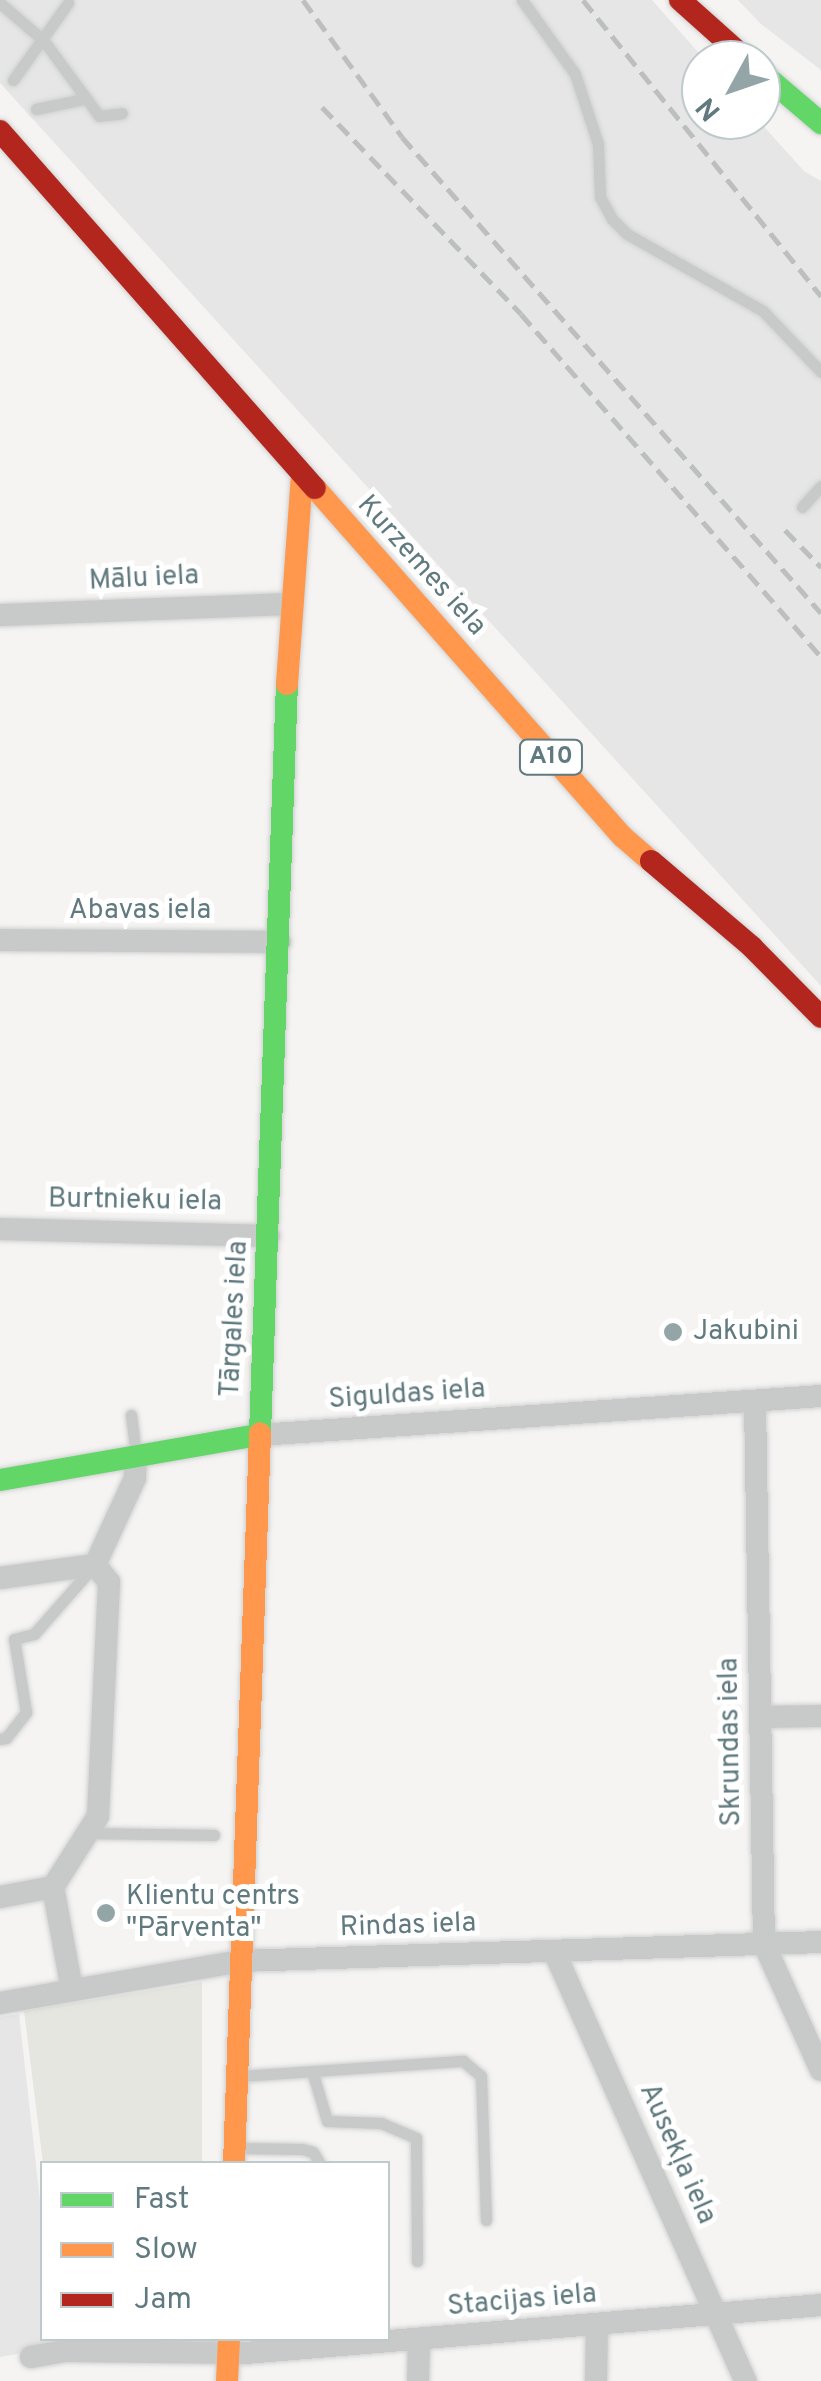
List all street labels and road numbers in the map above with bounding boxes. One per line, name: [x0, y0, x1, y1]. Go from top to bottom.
street label: Kurzemes iela: [349, 489, 493, 643]
street label: Mālu iela: [88, 559, 200, 599]
road number: A10: [518, 737, 584, 777]
street label: Abavas iela: [69, 894, 211, 928]
street label: Burtnieku iela: [48, 1183, 222, 1219]
street label: Tārgales iela: [214, 1240, 256, 1398]
street label: Siguldas iela: [327, 1373, 487, 1417]
street label: Skrundas iela: [713, 1657, 749, 1827]
street label: Rindas iela: [339, 1907, 477, 1945]
street label: Ausekļa iela: [631, 2079, 723, 2229]
street label: Stacijas iela: [446, 2278, 598, 2324]

